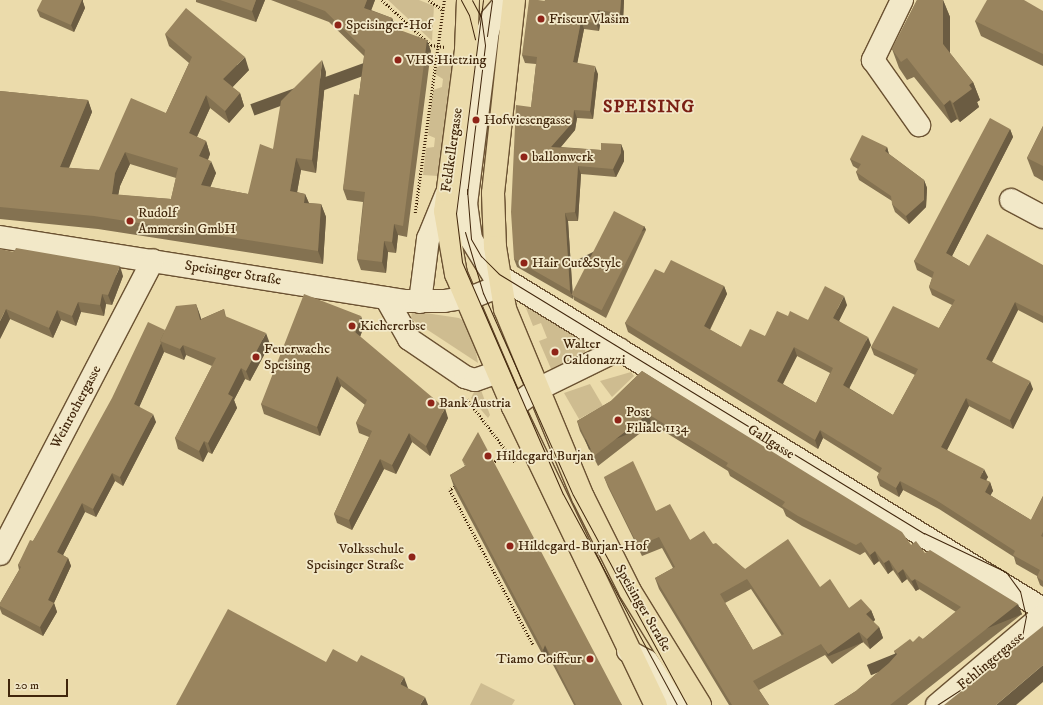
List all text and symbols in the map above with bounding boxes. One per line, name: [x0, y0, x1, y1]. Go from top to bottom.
place label: Friseur Vlašim: [549, 11, 629, 27]
marker: Friseur Vlašim: [536, 14, 546, 24]
place label: Speisinger-Hof: [346, 17, 432, 33]
marker: Speisinger-Hof: [333, 20, 343, 30]
place label: VHS Hietzing: [406, 52, 486, 68]
marker: VHS Hietzing: [393, 55, 403, 65]
district label: SPEISING: [603, 96, 695, 118]
street label: Feldkellergasse: [438, 107, 466, 193]
place label: Hofwiesengasse: [484, 112, 571, 128]
marker: Hofwiesengasse: [471, 115, 481, 125]
place label: ballonwerk: [532, 149, 594, 165]
marker: ballonwerk: [519, 152, 529, 162]
place label: Rudolf Ammersin GmbH: [138, 205, 236, 238]
marker: Rudolf Ammersin GmbH: [125, 216, 135, 226]
place label: Hair Cut&Style: [532, 255, 621, 271]
street label: Speisinger Straße: [184, 257, 282, 289]
marker: Hair Cut&Style: [519, 258, 529, 268]
place label: Kichererbse: [360, 318, 426, 334]
marker: Kichererbse: [347, 321, 357, 331]
place label: Walter Caldonazzi: [563, 336, 625, 368]
place label: Feuerwache Speising: [264, 341, 330, 374]
marker: Walter Caldonazzi: [550, 347, 560, 357]
marker: Feuerwache Speising: [251, 352, 261, 362]
street label: Weinrothergasse: [47, 363, 105, 451]
place label: Bank Austria: [439, 395, 511, 411]
marker: Bank Austria: [426, 398, 436, 408]
place label: Post Filiale 1134: [626, 404, 688, 436]
marker: Post Filiale 1134: [613, 415, 623, 425]
street label: Gallgasse: [744, 421, 798, 463]
place label: Hildegard Burjan: [496, 448, 594, 464]
marker: Hildegard Burjan: [483, 451, 493, 461]
place label: Hildegard-Burjan-Hof: [518, 538, 647, 554]
place label: Volksschule Speisinger Straße: [307, 541, 404, 574]
marker: Hildegard-Burjan-Hof: [505, 541, 515, 551]
marker: Volksschule Speisinger Straße: [407, 552, 417, 562]
street label: Speisinger Straße: [611, 562, 675, 654]
street label: Fehlingergasse: [954, 628, 1028, 694]
place label: Tiamo Coiffeur: [496, 651, 582, 667]
marker: Tiamo Coiffeur: [585, 654, 595, 664]
scale bar: [10, 671, 70, 697]
text: 20 m: [15, 678, 39, 693]

